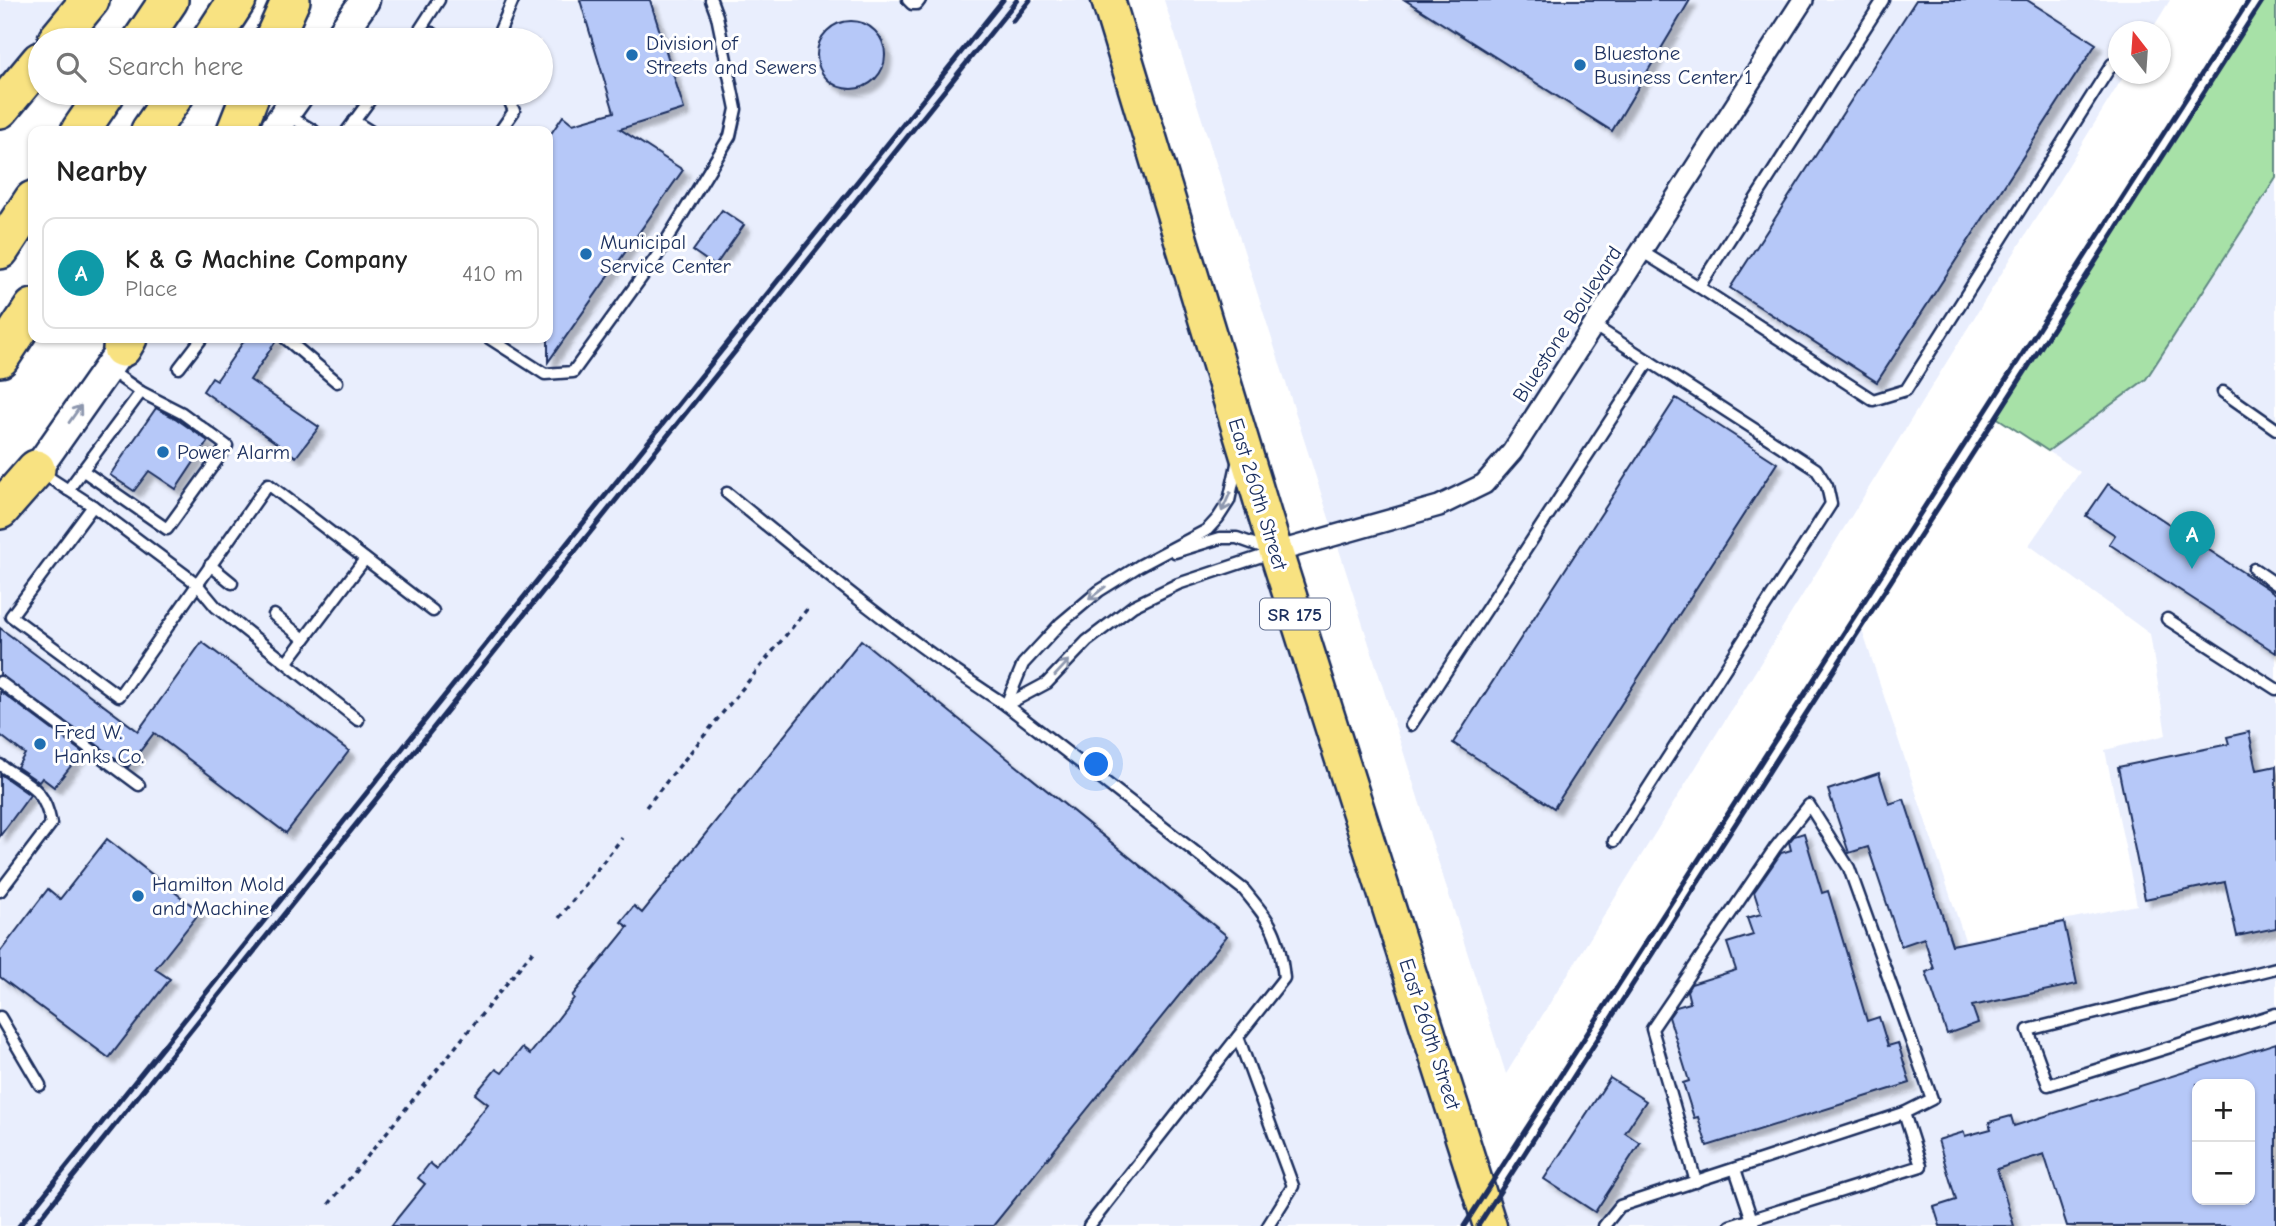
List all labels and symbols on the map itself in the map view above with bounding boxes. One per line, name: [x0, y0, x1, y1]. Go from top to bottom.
north arrow: [2108, 21, 2171, 84]
place label: Division of Streets and Sewers: [646, 31, 817, 79]
place label: Bluestone Business Center 1: [1594, 41, 1753, 89]
marker: Division of Streets and Sewers: [624, 47, 640, 63]
marker: Bluestone Business Center 1: [1572, 57, 1588, 73]
place label: Municipal Service Center: [600, 230, 732, 278]
street label: Bluestone Boulevard: [1508, 241, 1626, 407]
marker: Municipal Service Center: [578, 246, 594, 262]
one-way arrow: [68, 405, 82, 424]
street label: East 260th Street: [1224, 415, 1293, 574]
place label: Power Alarm: [177, 440, 290, 464]
marker: Power Alarm: [155, 444, 171, 460]
one-way arrow: [1219, 491, 1232, 512]
pin: A: [2169, 511, 2215, 569]
one-way arrow: [1088, 586, 1107, 601]
road number: SR 175: [1260, 598, 1330, 629]
one-way arrow: [1053, 660, 1070, 677]
place label: Fred W. Hanks Co.: [54, 720, 144, 768]
marker: Fred W. Hanks Co.: [32, 736, 48, 752]
your location: [1079, 747, 1113, 781]
place label: Hamilton Mold and Machine: [152, 872, 284, 920]
marker: Hamilton Mold and Machine: [130, 888, 146, 904]
street label: East 260th Street: [1394, 956, 1466, 1113]

